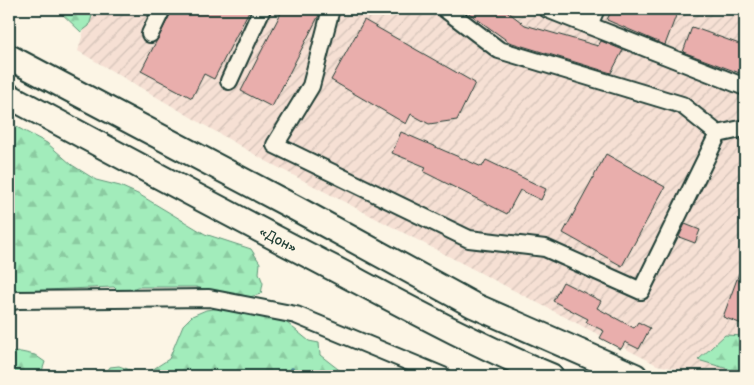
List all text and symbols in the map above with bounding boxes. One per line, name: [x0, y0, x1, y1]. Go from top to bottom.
street label: «Дон»: [256, 223, 300, 257]

